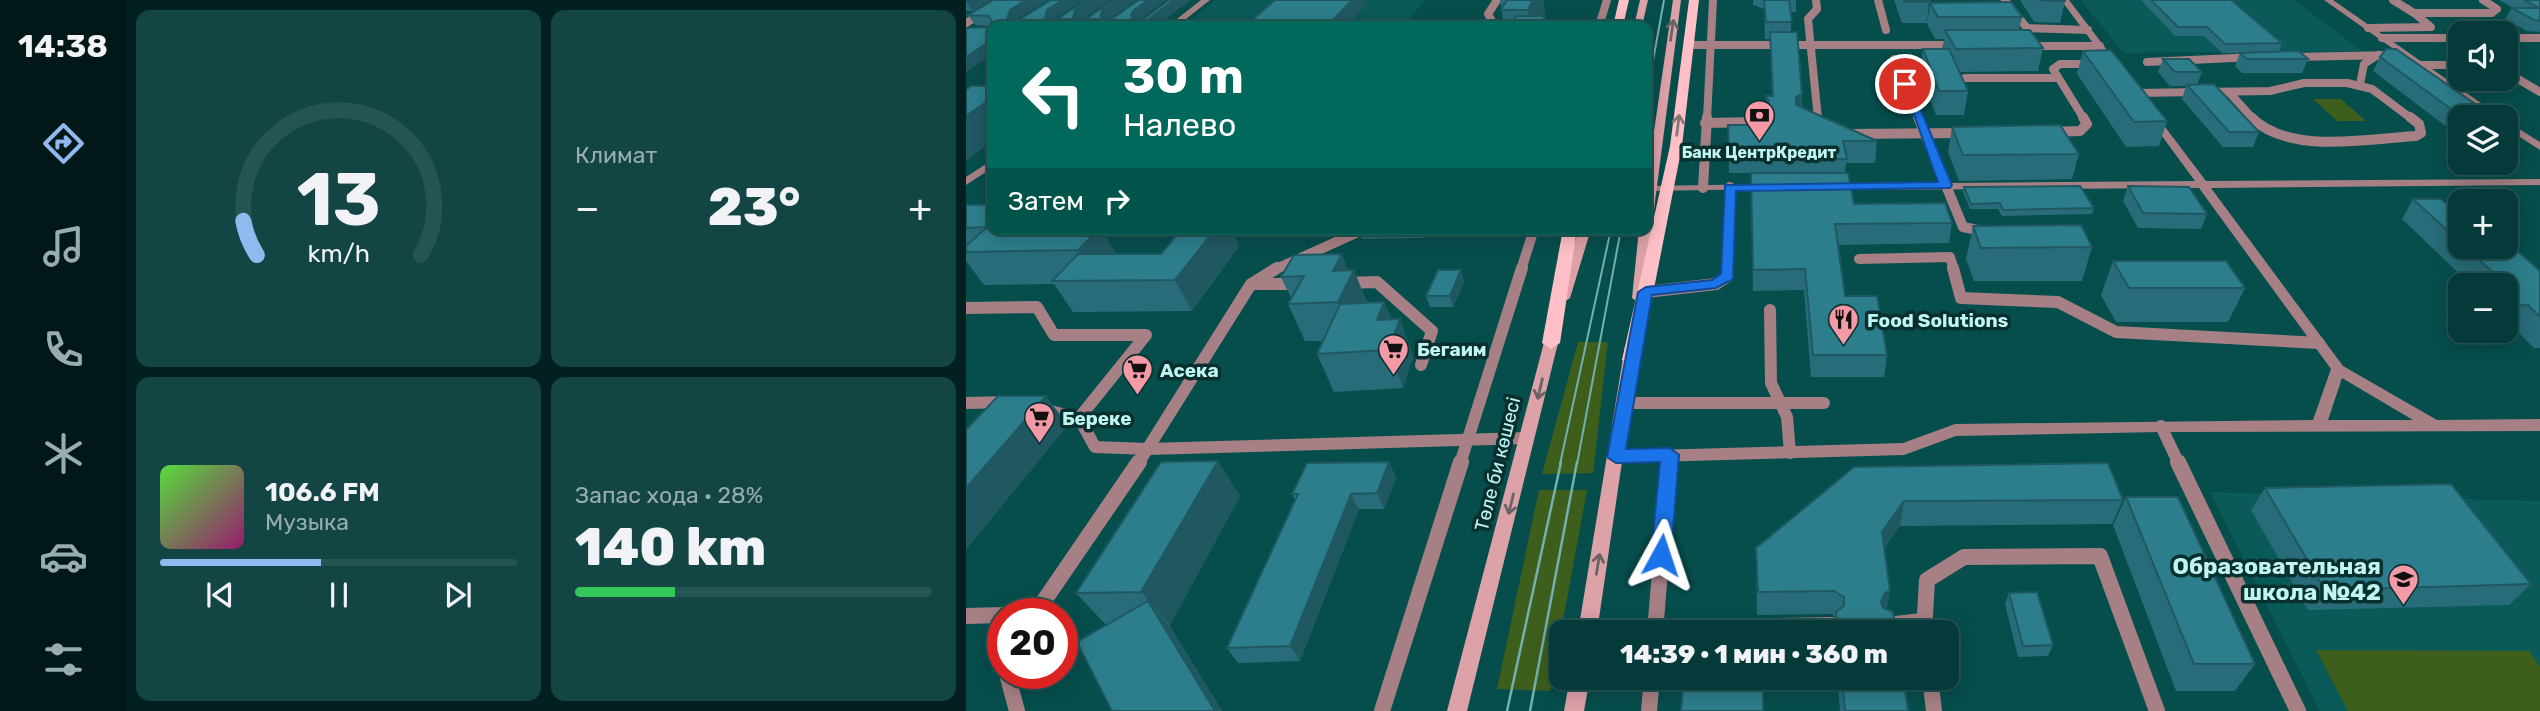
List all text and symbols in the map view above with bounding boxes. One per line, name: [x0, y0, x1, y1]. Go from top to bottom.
one-way arrow: [1666, 19, 1679, 42]
map controls: [2448, 21, 2518, 343]
button: sound: [2448, 21, 2518, 91]
text: 14:38: [18, 27, 108, 65]
text: 30 m: [1123, 47, 1244, 105]
icon: left: [1008, 49, 1099, 140]
pin: [1875, 54, 1935, 114]
icon: arrive: [1886, 65, 1924, 103]
bank icon: Банк ЦентрКредит: [1742, 98, 1776, 142]
button: layers: [2448, 105, 2518, 175]
text: Налево: [1123, 106, 1236, 144]
one-way arrow: [1672, 114, 1685, 137]
icon: directions: [39, 119, 88, 168]
text: Климат: [575, 141, 657, 169]
place label: Банк ЦентрКредит: [1682, 143, 1837, 162]
text: 13: [296, 157, 381, 243]
text: 23°: [708, 176, 800, 238]
icon: right: [1098, 182, 1136, 220]
text: −: [575, 185, 600, 231]
text: +: [908, 185, 932, 231]
text: Затем: [1008, 186, 1084, 217]
button: +: [2448, 189, 2518, 259]
icon: music: [39, 222, 88, 271]
text: km/h: [307, 238, 370, 267]
button: −: [2448, 273, 2518, 343]
restaurant icon: Food Solutions: [1827, 303, 1861, 347]
place label: Food Solutions: [1867, 309, 2008, 332]
icon: phone: [39, 325, 88, 374]
supermarket icon: Бегаим: [1377, 332, 1411, 376]
place label: Бегаим: [1417, 338, 1487, 361]
supermarket icon: Асека: [1120, 353, 1154, 397]
place label: Асека: [1160, 359, 1219, 382]
one-way arrow: [1532, 377, 1546, 400]
street label: Төле би көшесі: [1470, 395, 1525, 533]
supermarket icon: Береке: [1022, 401, 1056, 445]
place label: Береке: [1062, 407, 1131, 430]
icon: climate: [39, 429, 88, 478]
text: 106.6 FM: [265, 477, 380, 508]
text: Запас хода · 28%: [575, 481, 763, 509]
one-way arrow: [1504, 493, 1517, 515]
text: Музыка: [265, 508, 349, 536]
text: 140 km: [575, 516, 766, 578]
position arrow: [1624, 518, 1698, 592]
icon: car: [39, 532, 88, 581]
place label: Образовательная школа №42: [2173, 552, 2381, 606]
one-way arrow: [1592, 553, 1605, 576]
school or university icon: Образовательная школа №42: [2387, 562, 2421, 606]
icon: previous: [201, 576, 239, 614]
icon: pause: [320, 576, 358, 614]
icon: next: [439, 576, 477, 614]
speed limit sign: 20: [987, 598, 1078, 689]
icon: filters: [39, 635, 88, 684]
text: 14:39 · 1 мин · 360 m: [1620, 639, 1888, 670]

